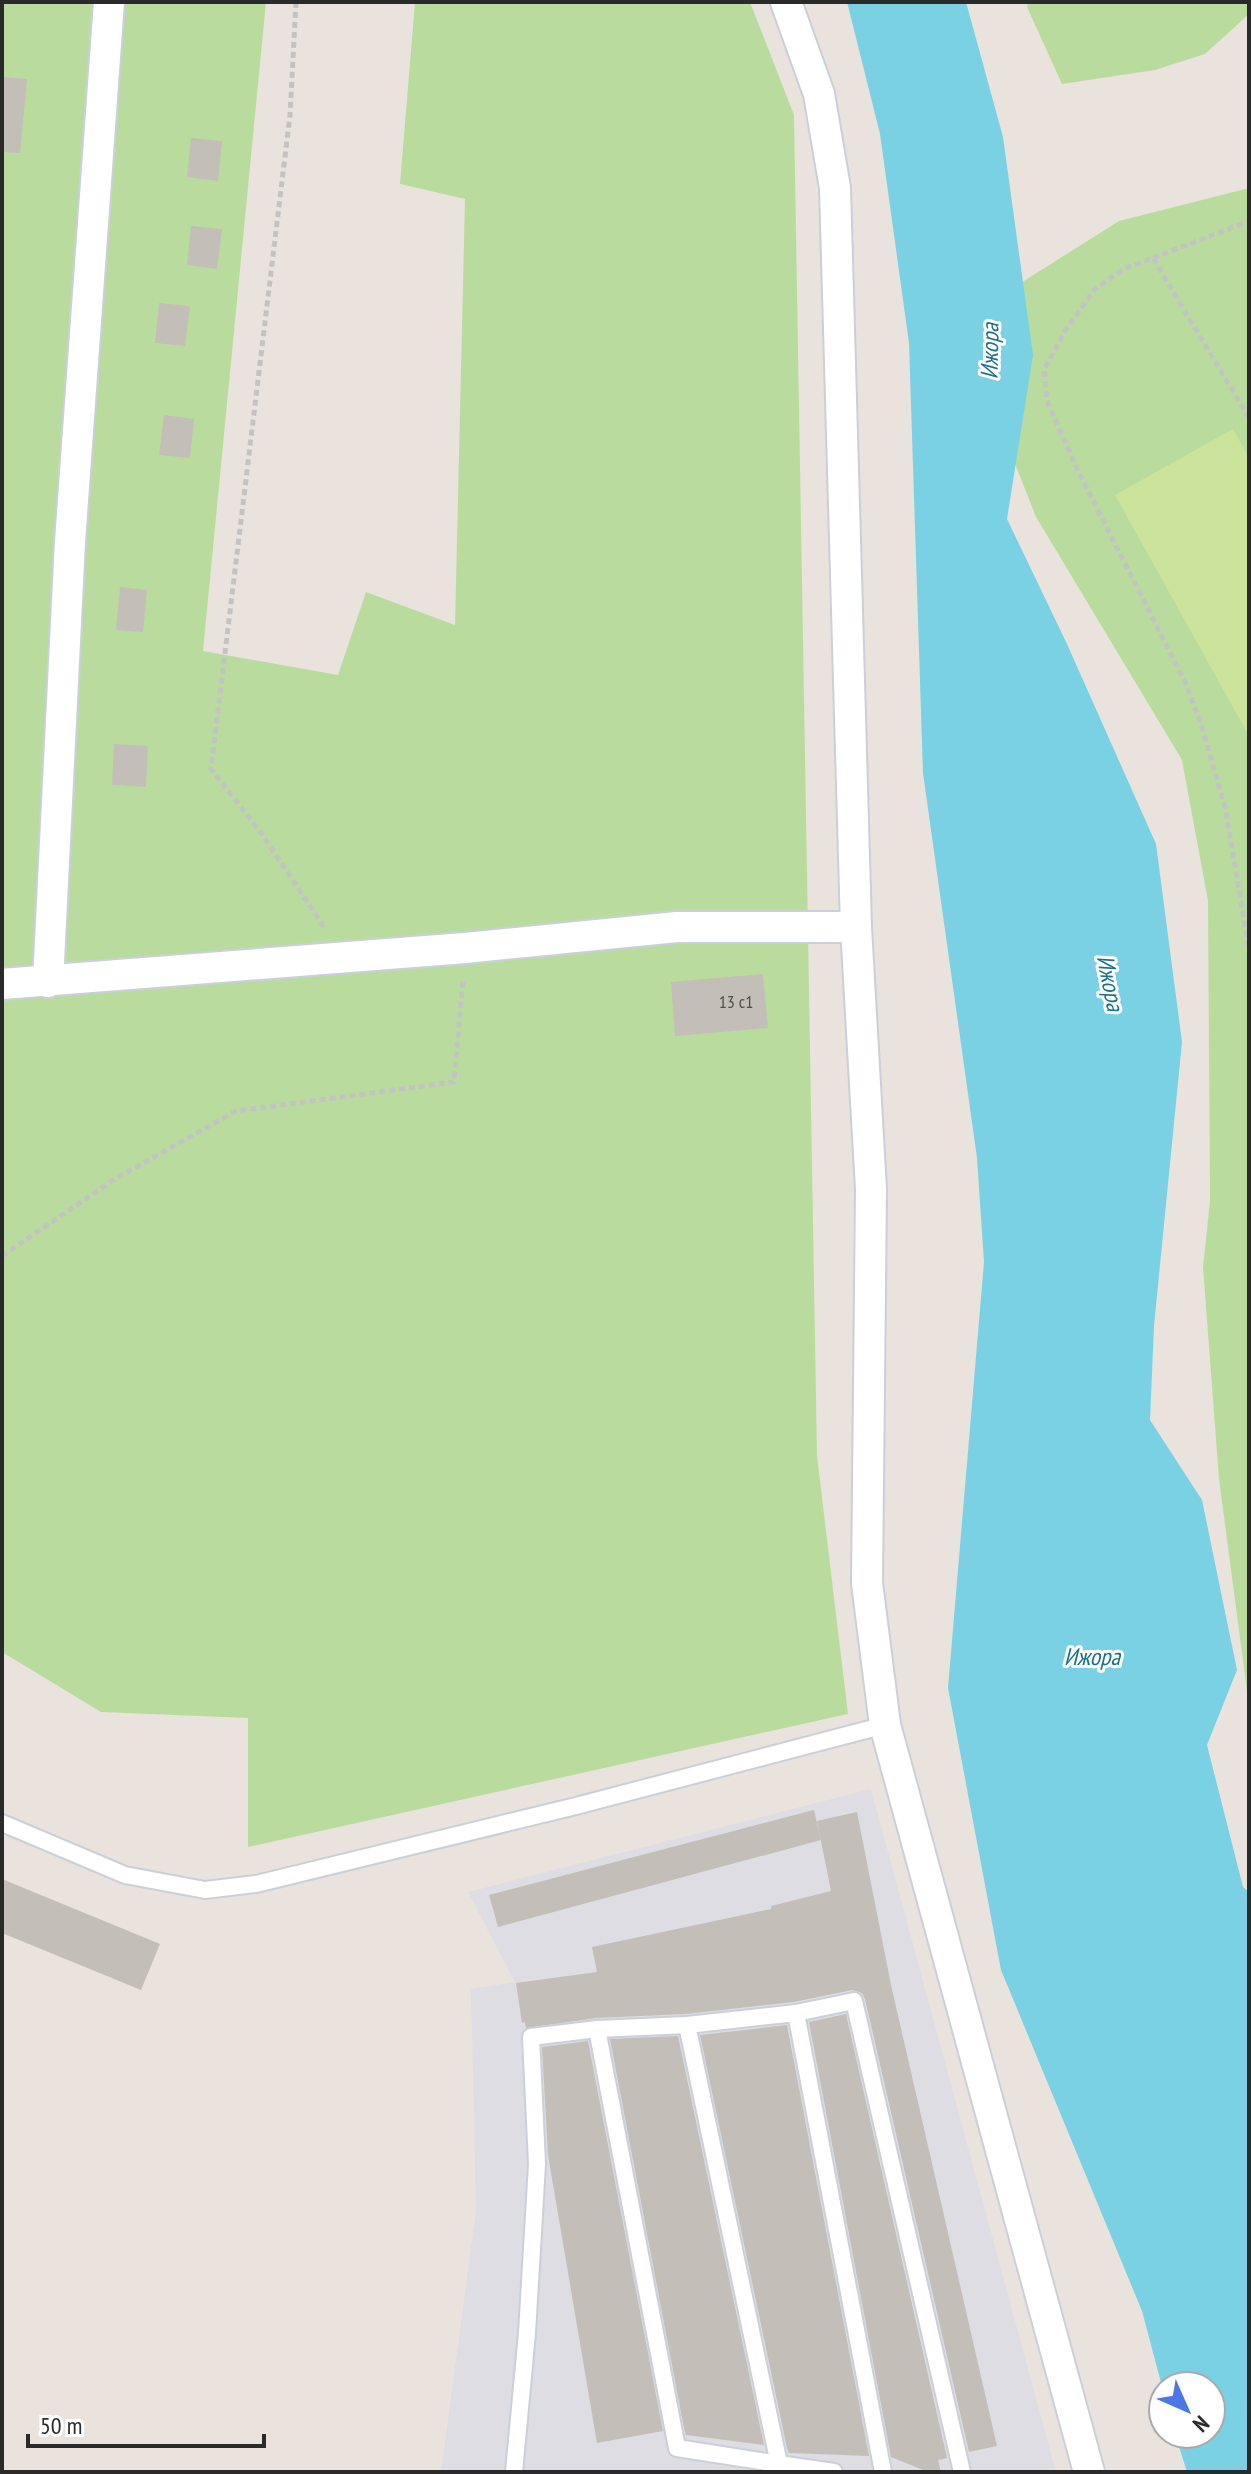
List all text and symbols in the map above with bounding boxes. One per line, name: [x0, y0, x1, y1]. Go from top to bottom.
water label: Ижора: [974, 321, 1006, 379]
water label: Ижора: [1090, 952, 1131, 1015]
house number: 13 с1: [719, 990, 753, 1013]
water label: Ижора: [1064, 1641, 1121, 1672]
north arrow: [1147, 2370, 1227, 2450]
scale bar: [28, 2398, 264, 2448]
text: 50 m: [40, 2410, 82, 2441]
text: N: [1187, 2410, 1215, 2438]

